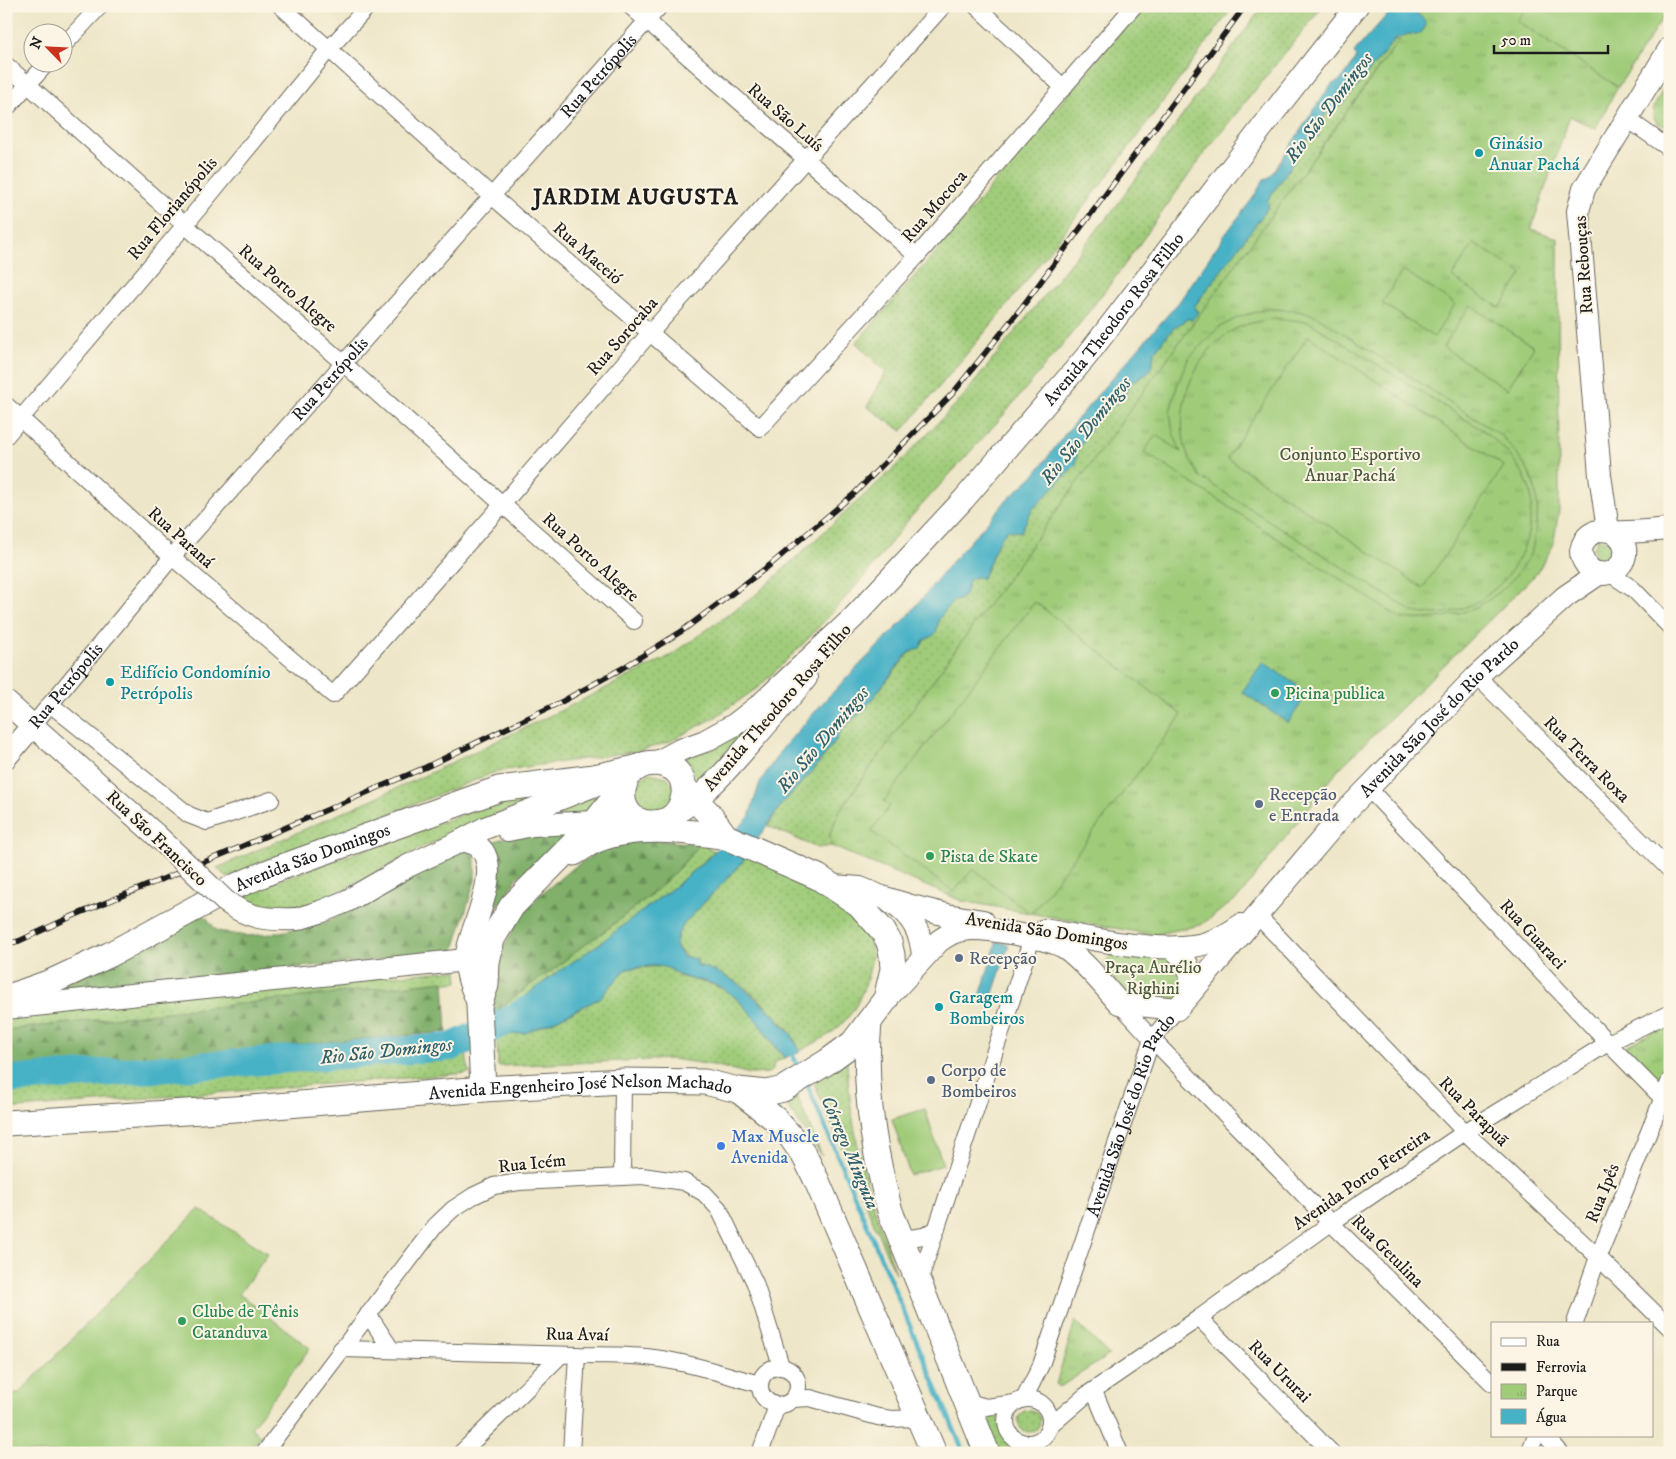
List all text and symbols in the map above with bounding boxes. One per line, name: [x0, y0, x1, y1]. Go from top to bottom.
north arrow: [22, 22, 72, 72]
scale bar: [1494, 22, 1607, 54]
street label: Rua Petrópolis: [556, 30, 642, 123]
text: 50 m: [1501, 31, 1531, 50]
text: N: [26, 34, 48, 52]
water label: Rio São Domingos: [1280, 47, 1379, 168]
street label: Rua São Luís: [743, 79, 828, 157]
place label: Ginásio Anuar Pachá: [1489, 133, 1580, 176]
marker: Ginásio Anuar Pachá: [1473, 147, 1485, 159]
street label: Rua Florianópolis: [123, 153, 222, 265]
street label: Rua Mococa: [897, 166, 972, 247]
district label: JARDIM AUGUSTA: [530, 184, 739, 211]
street label: Rua Rebouças: [1570, 215, 1598, 315]
street label: Rua Maceió: [548, 218, 627, 290]
street label: Avenida Theodoro Rosa Filho: [1039, 228, 1190, 411]
street label: Rua Porto Alegre: [234, 240, 341, 337]
street label: Rua Sorocaba: [583, 292, 663, 381]
street label: Rua Petrópolis: [288, 333, 374, 426]
water label: Rio São Domingos: [1035, 371, 1137, 490]
park label: Conjunto Esportivo Anuar Pachá: [1279, 444, 1421, 487]
street label: Rua Paraná: [143, 502, 218, 573]
street label: Rua Porto Alegre: [537, 508, 643, 607]
street label: Avenida Theodoro Rosa Filho: [699, 619, 857, 796]
street label: Avenida São José do Rio Pardo: [1355, 633, 1524, 802]
street label: Rua Petrópolis: [24, 639, 108, 734]
place label: Edifício Condomínio Petrópolis: [120, 662, 271, 705]
marker: Edifício Condomínio Petrópolis: [104, 676, 116, 688]
water label: Rio São Domingos: [771, 681, 875, 799]
place label: Picina publica: [1285, 683, 1385, 705]
marker: Picina publica: [1269, 687, 1281, 699]
street label: Rua Terra Roxa: [1538, 712, 1634, 808]
place label: Recepção e Entrada: [1269, 784, 1339, 827]
street label: Rua São Francisco: [101, 786, 212, 891]
marker: Recepção e Entrada: [1253, 798, 1265, 810]
street label: Avenida São Domingos: [232, 819, 393, 897]
place label: Pista de Skate: [940, 846, 1038, 868]
marker: Pista de Skate: [924, 850, 936, 862]
street label: Rua Guaraci: [1494, 895, 1570, 974]
street label: Avenida São Domingos: [964, 908, 1130, 956]
place label: Recepção: [969, 948, 1037, 970]
marker: Recepção: [953, 952, 965, 964]
park label: Praça Aurélio Righini: [1104, 957, 1202, 1000]
place label: Garagem Bombeiros: [949, 987, 1025, 1030]
marker: Garagem Bombeiros: [933, 1001, 945, 1013]
street label: Avenida São José do Rio Pardo: [1082, 1009, 1181, 1220]
water label: Rio São Domingos: [318, 1033, 454, 1070]
place label: Corpo de Bombeiros: [941, 1060, 1017, 1103]
street label: Avenida Engenheiro José Nelson Machado: [428, 1071, 735, 1105]
street label: Rua Parapuã: [1434, 1072, 1513, 1152]
marker: Corpo de Bombeiros: [925, 1074, 937, 1086]
water label: Córrego Minguta: [815, 1092, 884, 1213]
street label: Avenida Porto Ferreira: [1289, 1124, 1435, 1236]
place label: Max Muscle Avenida: [731, 1126, 819, 1169]
marker: Max Muscle Avenida: [715, 1140, 727, 1152]
street label: Rua Icém: [497, 1149, 567, 1178]
street label: Rua Ipês: [1581, 1161, 1625, 1226]
street label: Rua Getulina: [1346, 1211, 1428, 1293]
place label: Clube de Tênis Catanduva: [192, 1301, 299, 1344]
marker: Clube de Tênis Catanduva: [176, 1315, 188, 1327]
legend: [1491, 1322, 1654, 1436]
street label: Rua Avaí: [545, 1323, 610, 1347]
text: Rua: [1536, 1332, 1560, 1351]
street label: Rua Ururai: [1243, 1336, 1315, 1408]
text: Ferrovia: [1536, 1358, 1587, 1377]
text: Parque: [1536, 1382, 1577, 1401]
text: Água: [1536, 1407, 1567, 1427]

